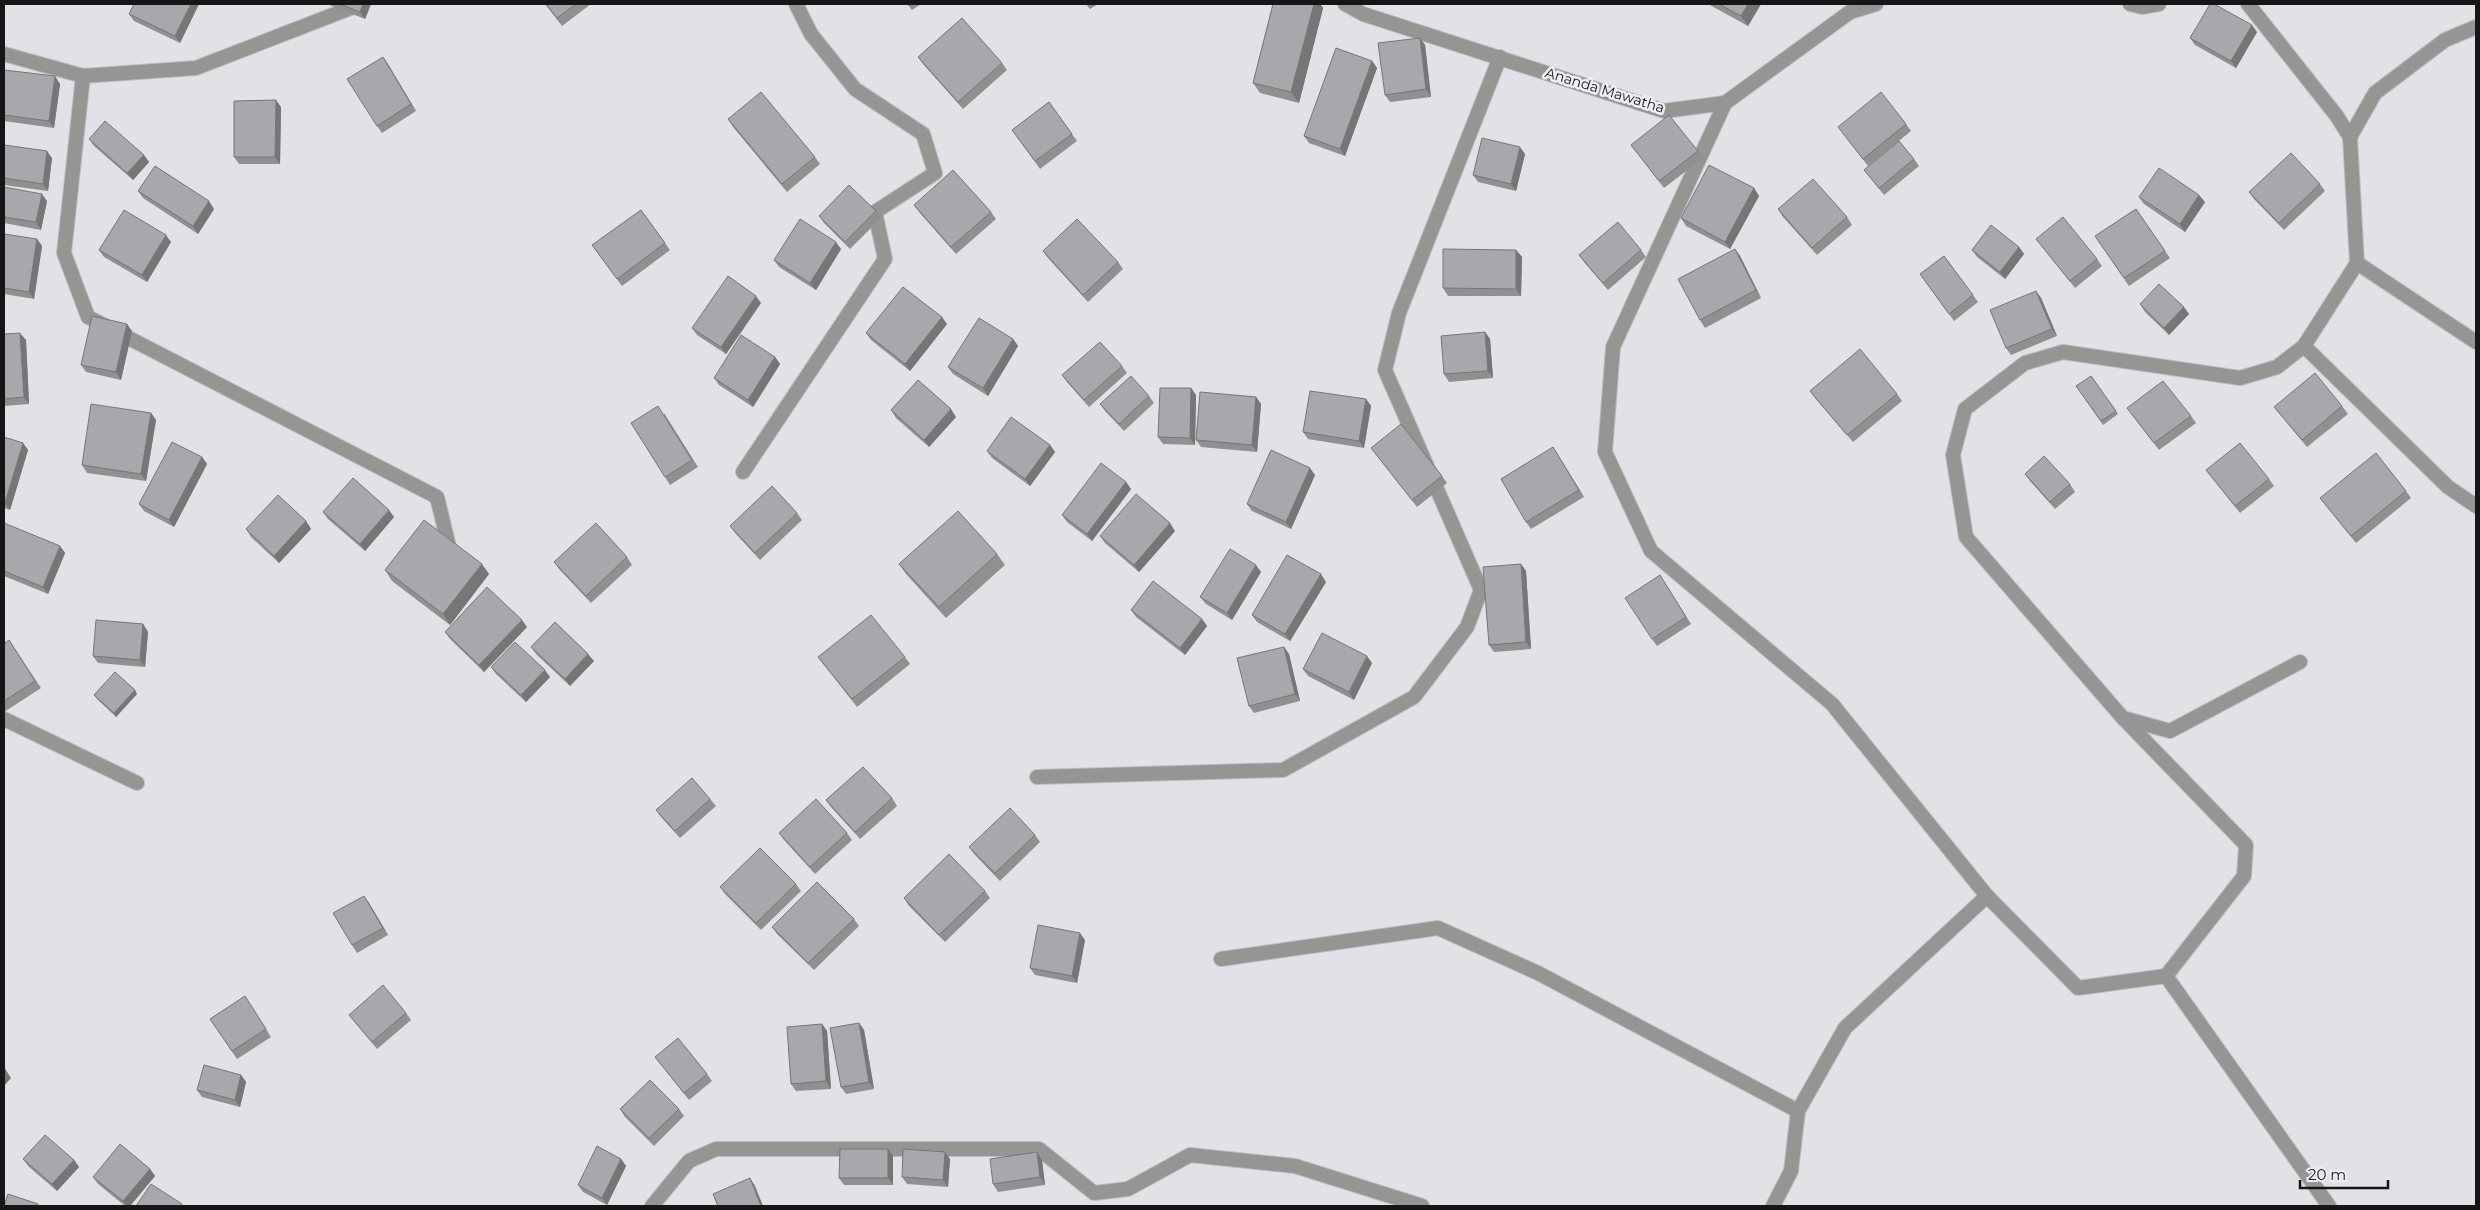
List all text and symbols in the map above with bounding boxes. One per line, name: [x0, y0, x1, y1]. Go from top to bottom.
street label: Ananda Mawatha: [1543, 63, 1667, 117]
scale bar: [2300, 1158, 2388, 1190]
text: 20 m: [2308, 1165, 2346, 1184]

